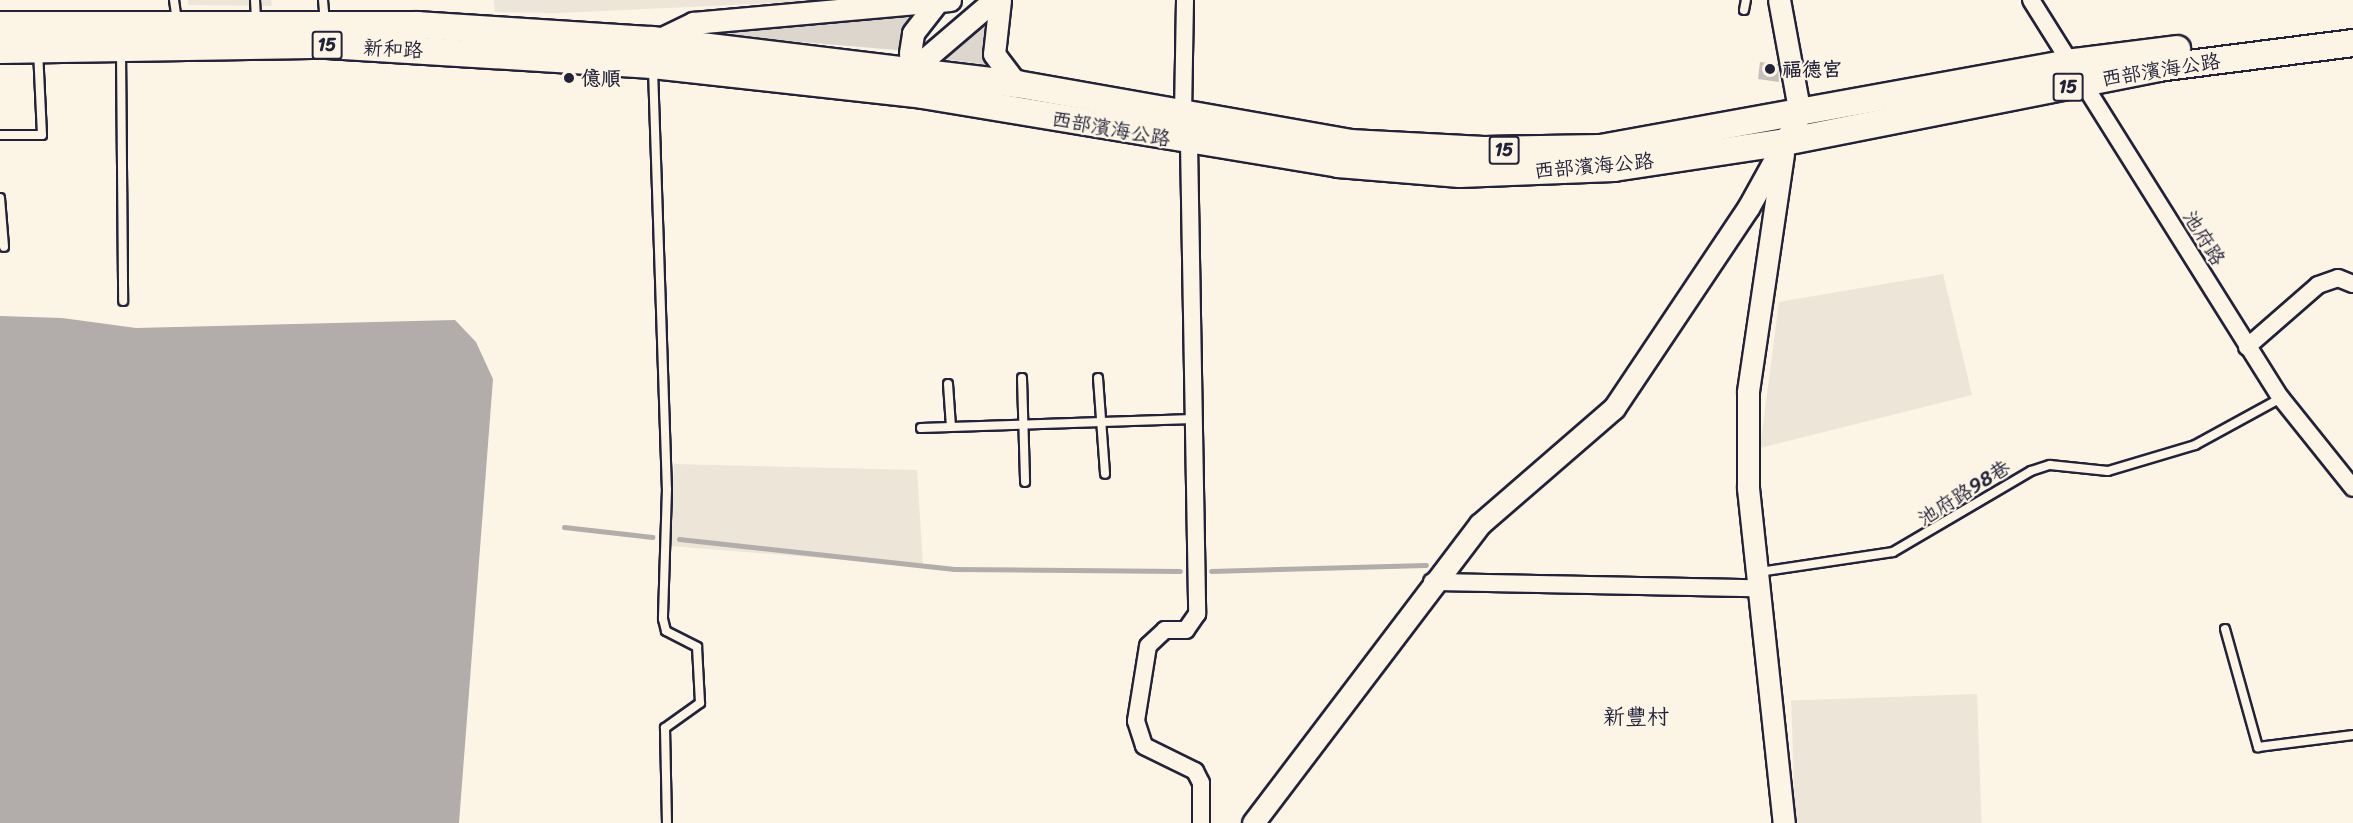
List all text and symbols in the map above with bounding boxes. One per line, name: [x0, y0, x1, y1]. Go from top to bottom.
road number: 15: [310, 30, 344, 60]
street label: 新和路: [362, 35, 424, 63]
street label: 西部濱海公路: [2100, 49, 2222, 91]
place label: 福德宮: [1782, 57, 1842, 81]
marker: 福德宮: [1763, 62, 1777, 76]
place label: 億順: [581, 66, 621, 90]
marker: 億順: [562, 71, 576, 85]
road number: 15: [2052, 72, 2084, 102]
street label: 西部濱海公路: [1050, 107, 1172, 151]
road number: 15: [1488, 135, 1520, 165]
street label: 西部濱海公路: [1533, 149, 1655, 183]
street label: 池府路: [2178, 206, 2230, 270]
street label: 池府路98巷: [1913, 455, 2015, 531]
district label: 新豐村: [1603, 704, 1669, 730]

